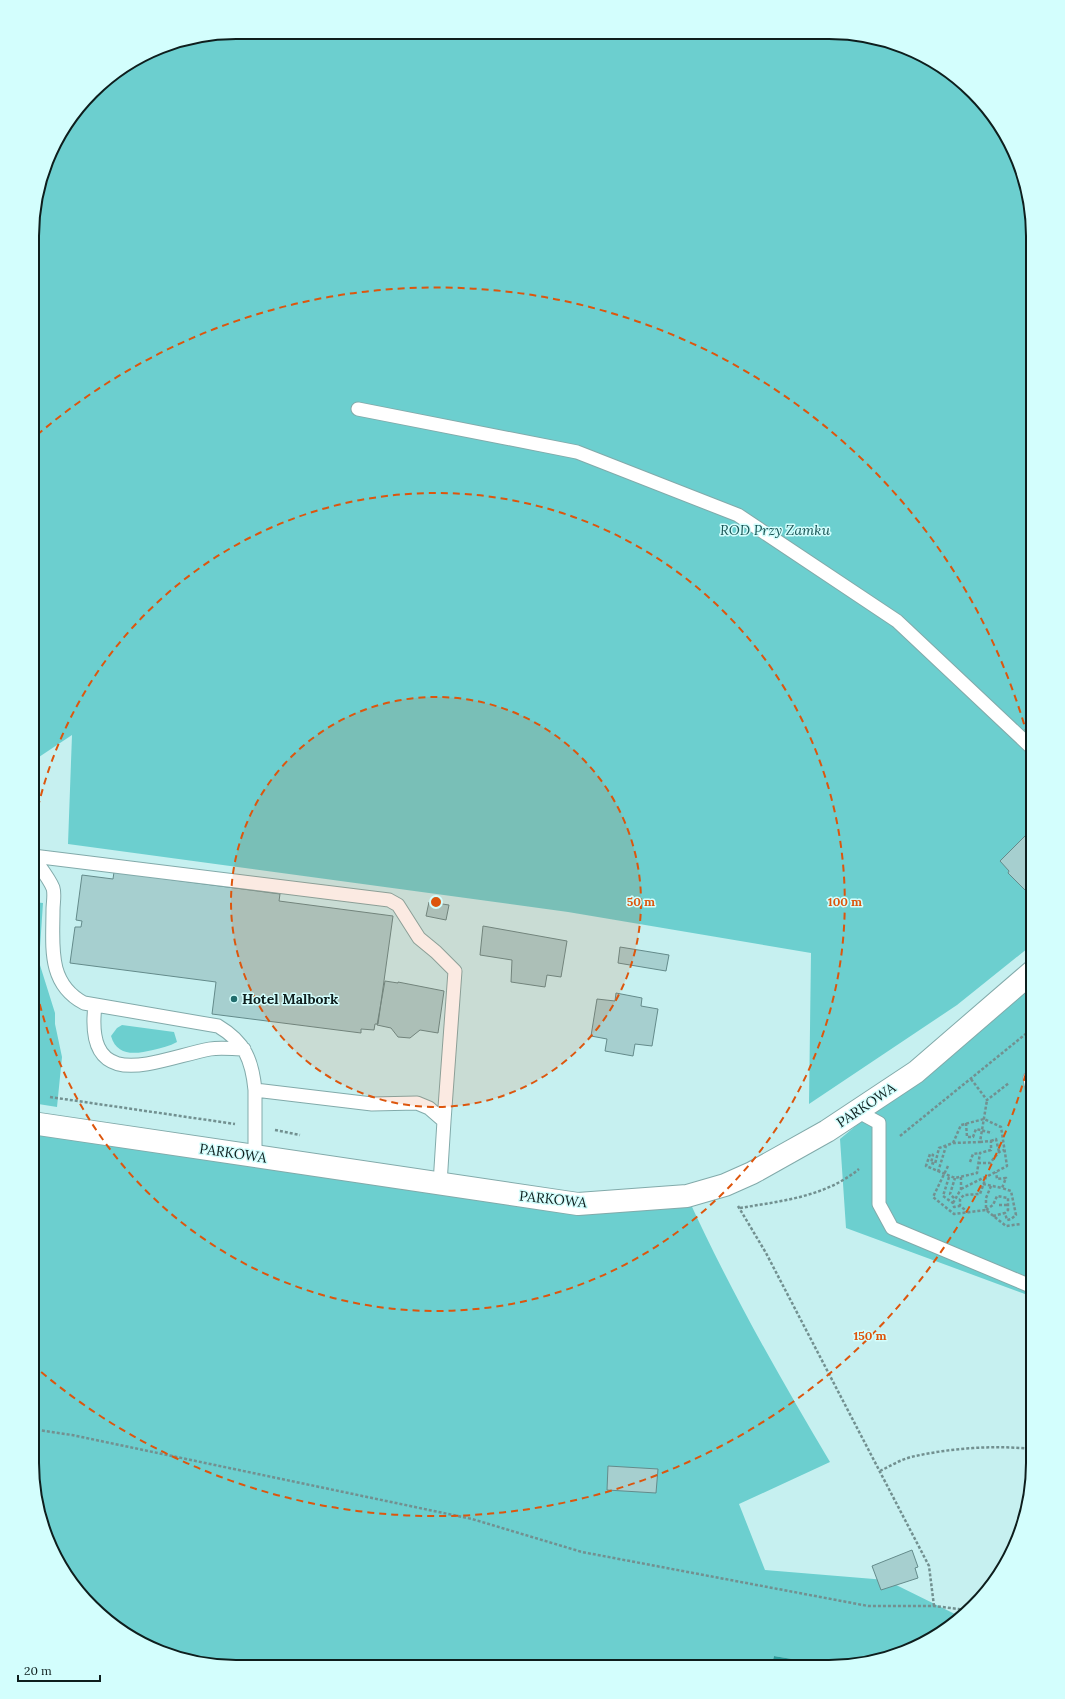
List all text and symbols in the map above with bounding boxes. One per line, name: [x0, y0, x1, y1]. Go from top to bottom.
park label: ROD Przy Zamku: [720, 521, 831, 539]
text: 50 m: [627, 894, 655, 909]
text: 100 m: [828, 894, 862, 909]
centre of rings: [429, 895, 443, 909]
place label: Hotel Malbork: [242, 990, 339, 1008]
marker: Hotel Malbork: [229, 994, 239, 1004]
street label: PARKOWA: [833, 1078, 899, 1131]
street label: PARKOWA: [198, 1139, 268, 1167]
street label: PARKOWA: [518, 1187, 588, 1212]
text: 150 m: [853, 1328, 887, 1343]
scale bar: [18, 1657, 100, 1683]
text: 20 m: [24, 1663, 52, 1678]

